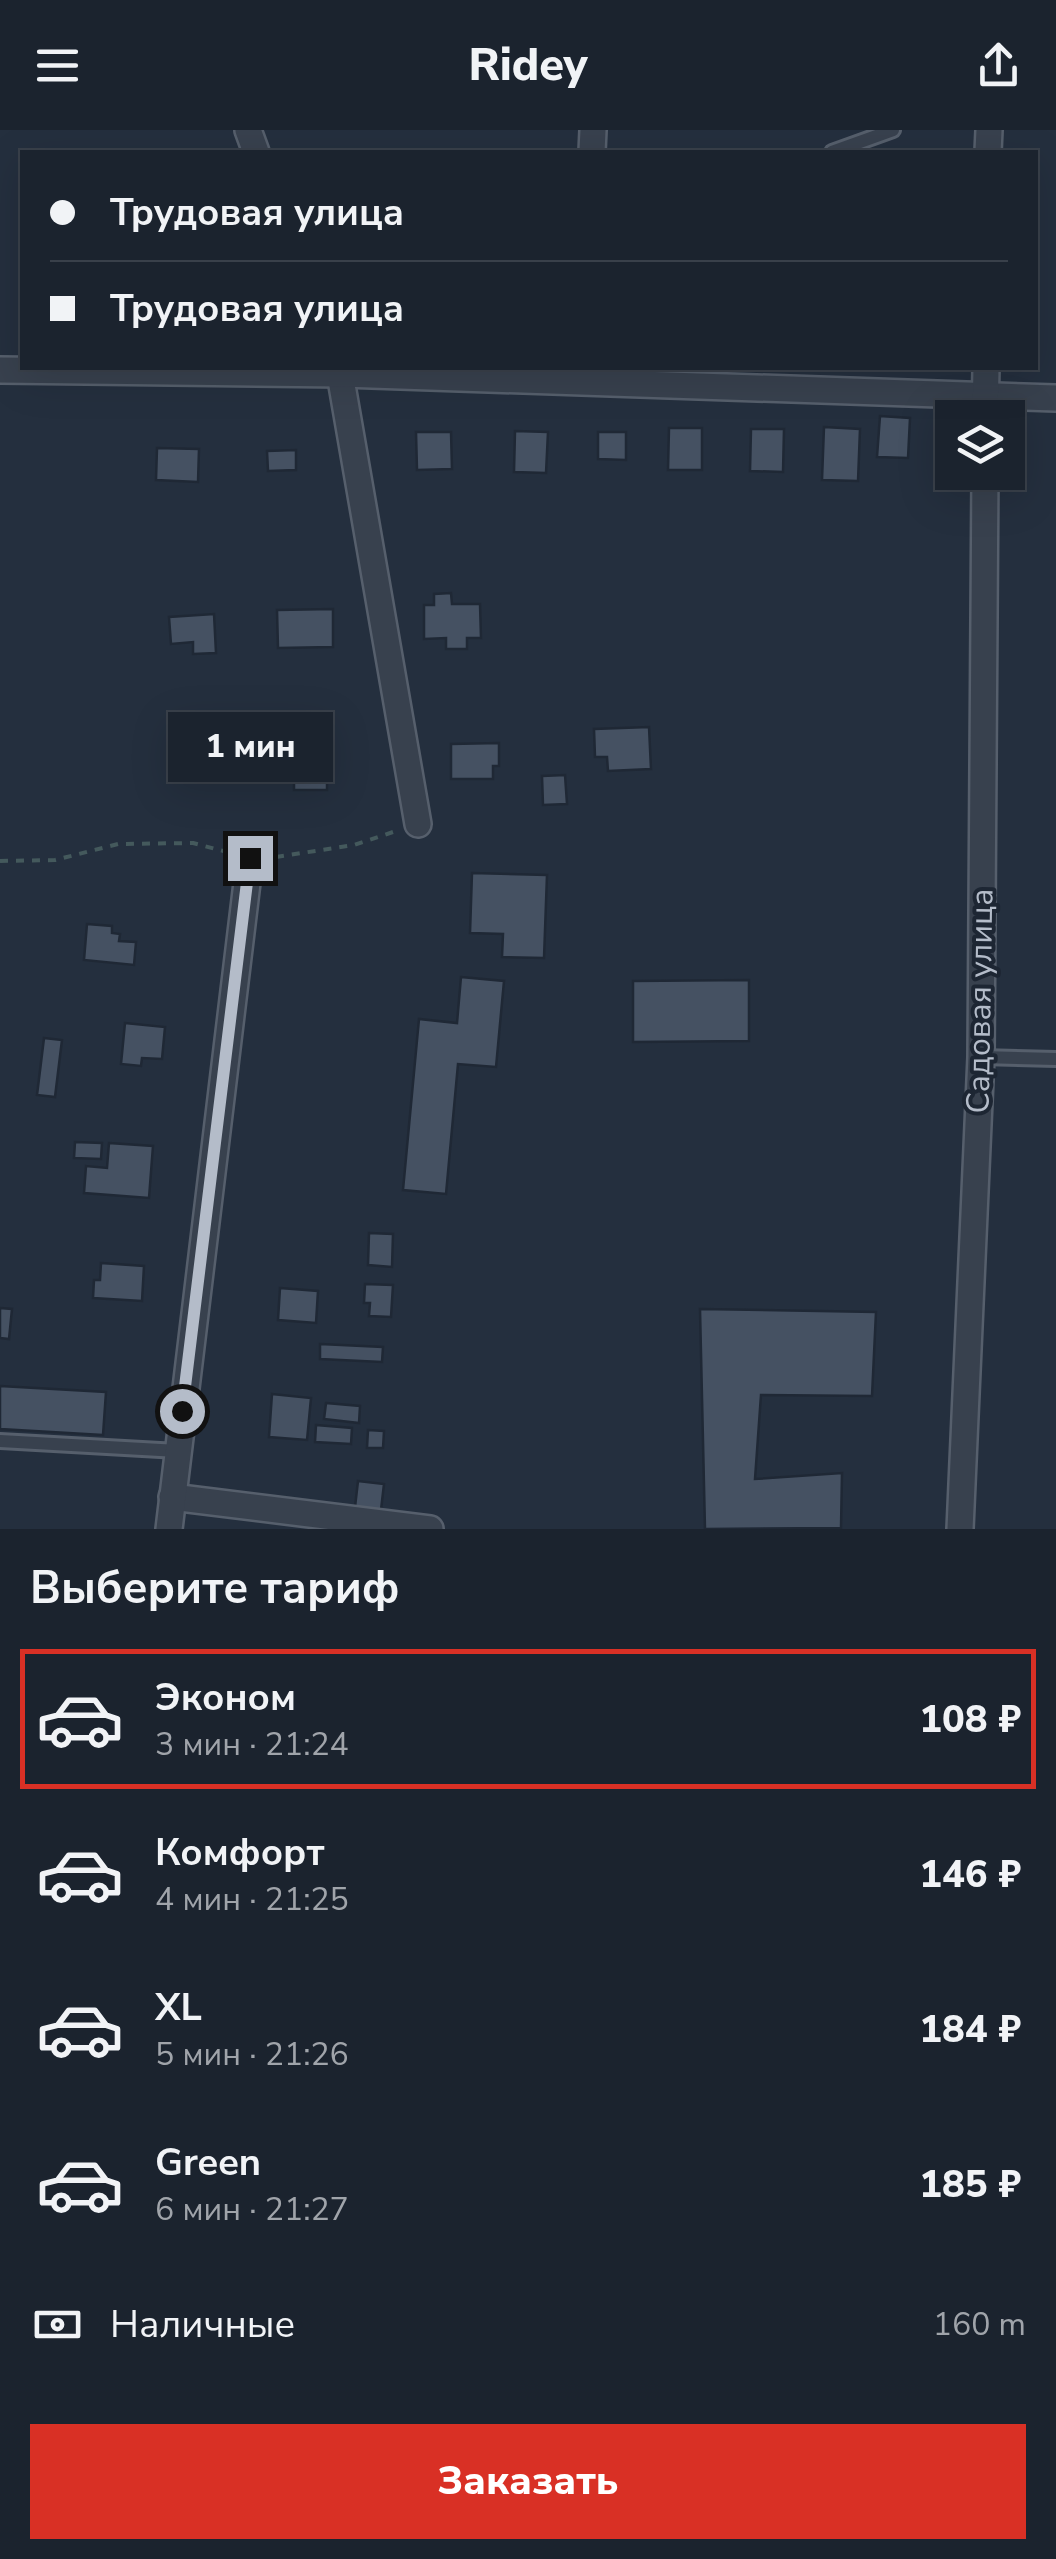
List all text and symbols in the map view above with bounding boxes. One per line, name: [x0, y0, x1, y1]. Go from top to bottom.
text: Ridey: [468, 35, 588, 96]
icon: menu: [30, 38, 85, 93]
icon: share: [971, 38, 1026, 93]
text: Трудовая улица: [110, 187, 404, 238]
text: Трудовая улица: [110, 283, 404, 334]
map controls: [935, 400, 1025, 490]
button: layers: [935, 400, 1025, 490]
callout: 1 мин: [168, 713, 332, 783]
text: 1 мин: [205, 725, 296, 768]
route end: [228, 836, 273, 881]
street label: Садовая улица: [957, 888, 1003, 1114]
route start: [160, 1389, 205, 1434]
text: Выберите тариф: [30, 1558, 400, 1619]
text: Эконом: [155, 1672, 296, 1723]
icon: car: [35, 1674, 125, 1764]
text: 108 ₽: [919, 1694, 1021, 1745]
text: 3 мин · 21:24: [155, 1723, 349, 1766]
text: Комфорт: [155, 1827, 324, 1878]
icon: car: [35, 1829, 125, 1919]
text: 146 ₽: [919, 1849, 1021, 1900]
text: 4 мин · 21:25: [155, 1878, 349, 1921]
text: XL: [155, 1982, 202, 2033]
icon: car: [35, 1984, 125, 2074]
text: 184 ₽: [919, 2004, 1021, 2055]
text: 5 мин · 21:26: [155, 2033, 349, 2076]
text: Green: [155, 2137, 261, 2188]
icon: car: [35, 2139, 125, 2229]
text: 185 ₽: [919, 2159, 1021, 2210]
text: 6 мин · 21:27: [155, 2188, 349, 2231]
icon: cash: [30, 2297, 85, 2352]
text: Наличные: [110, 2299, 295, 2350]
text: 160 m: [933, 2303, 1026, 2346]
button: Заказать: [30, 2424, 1026, 2539]

